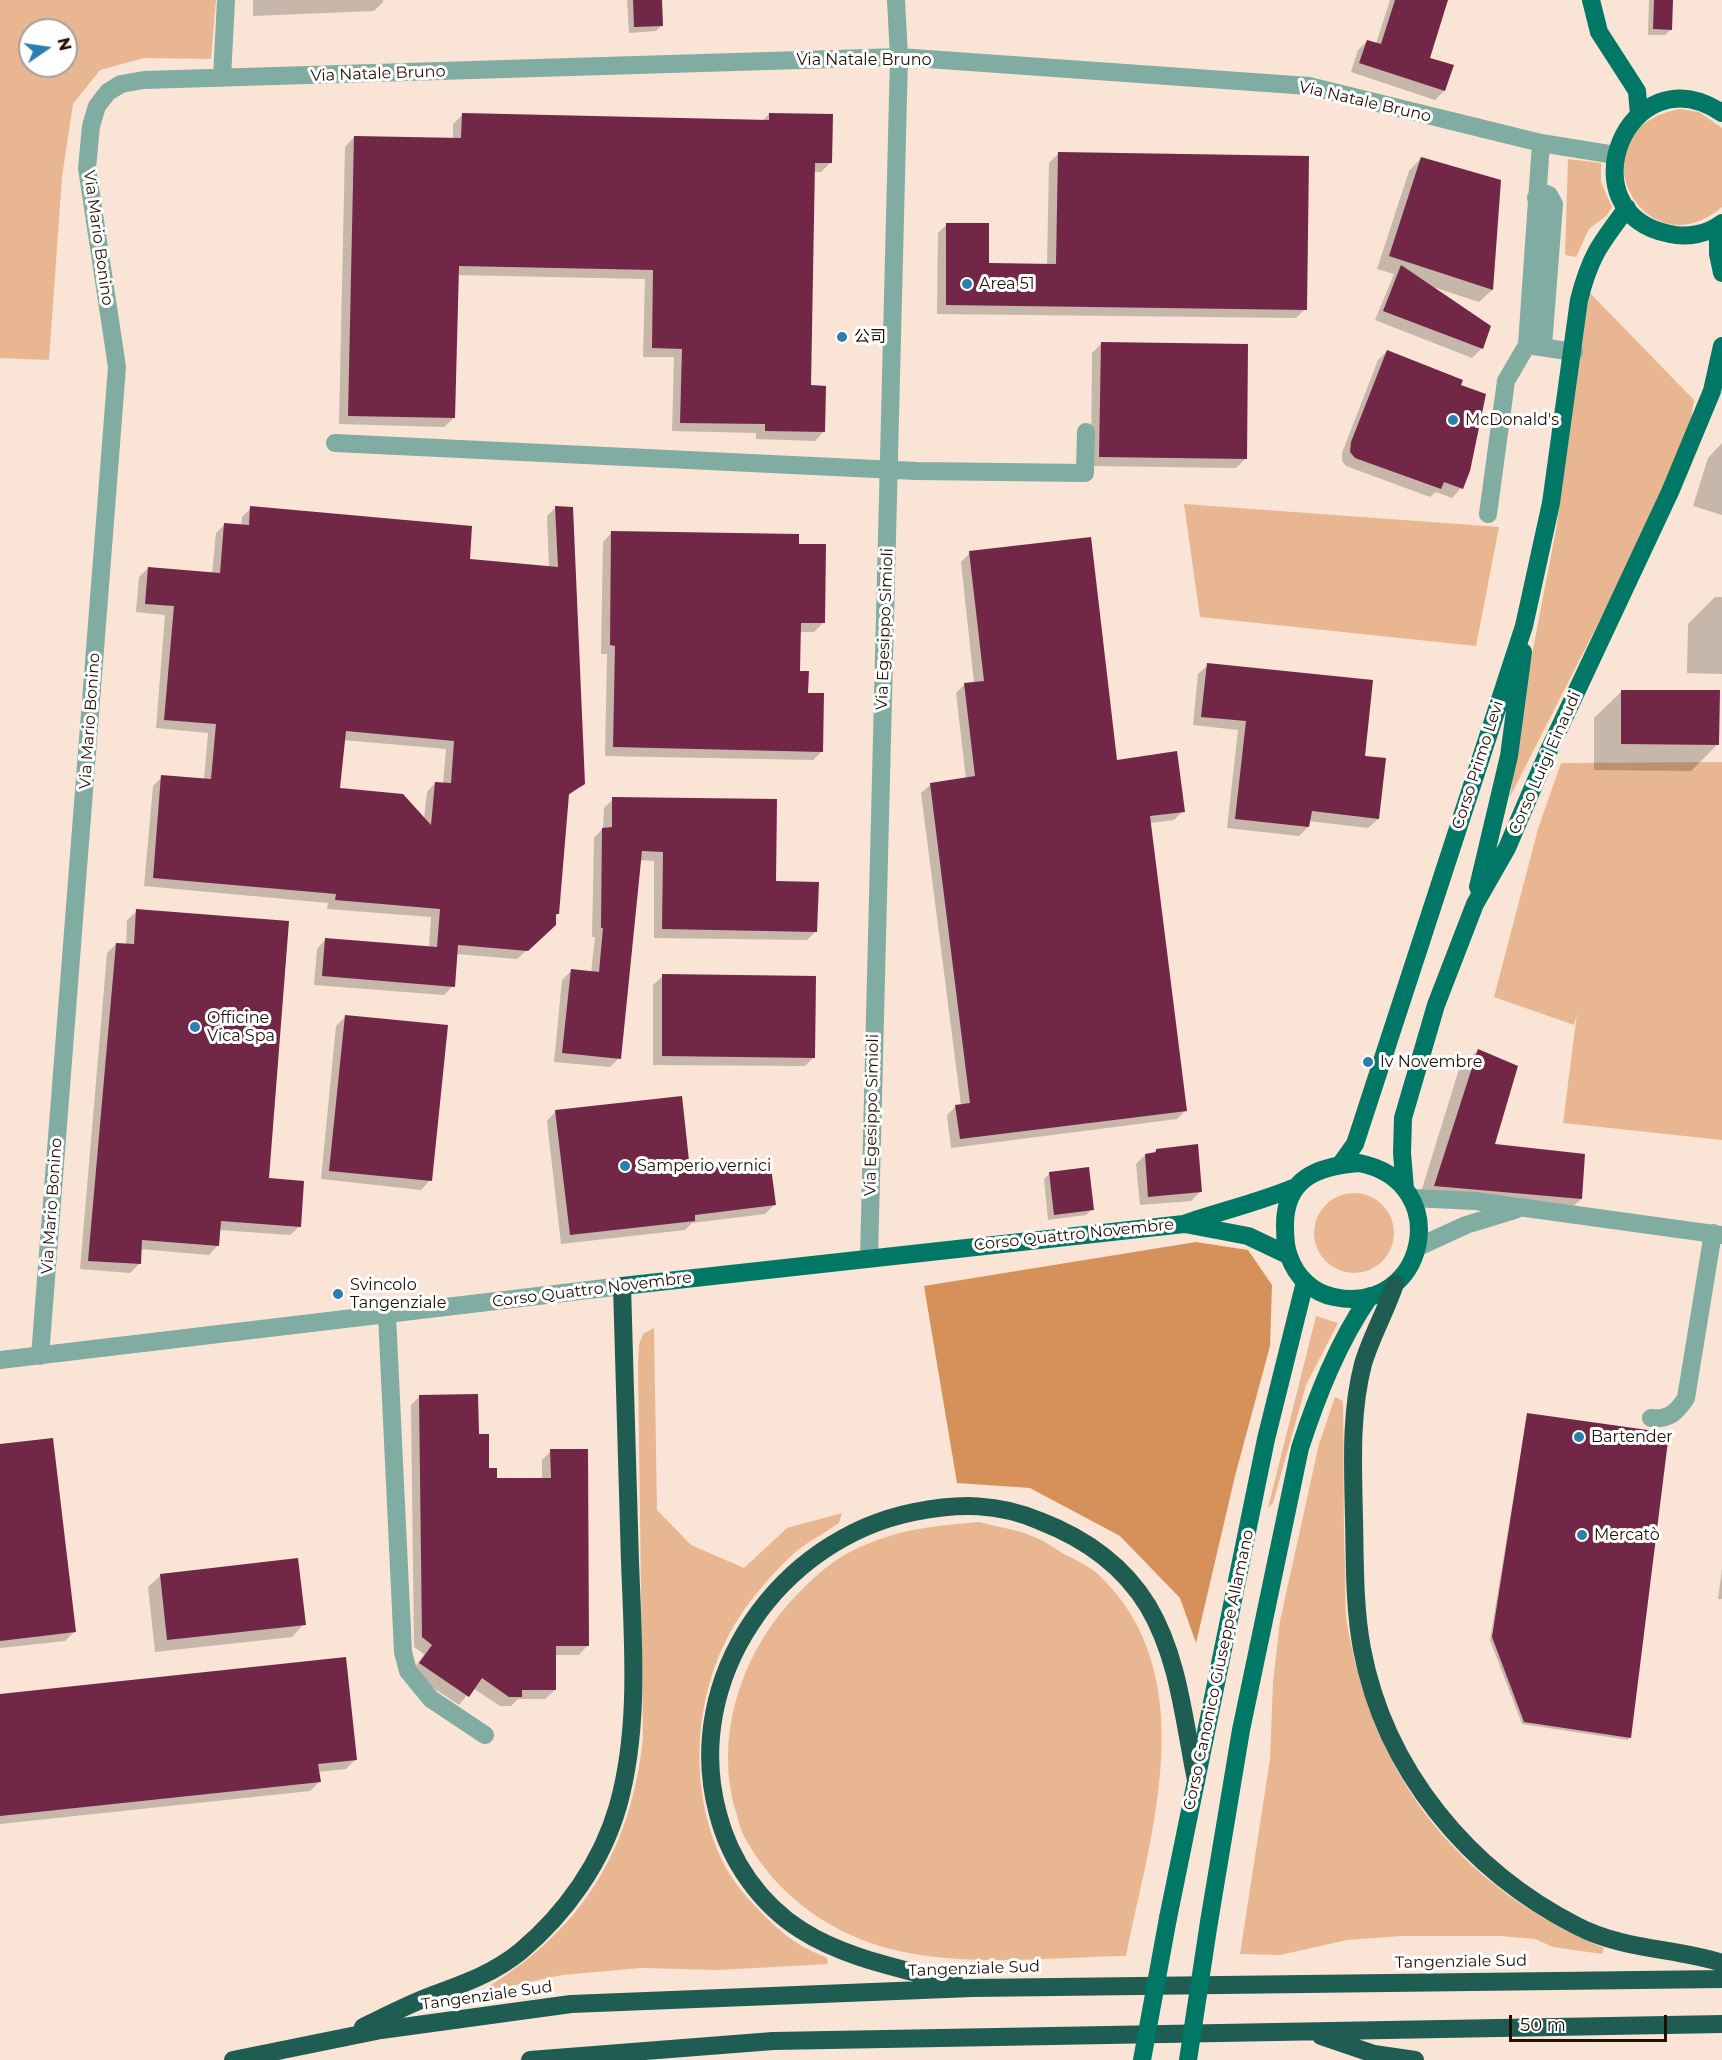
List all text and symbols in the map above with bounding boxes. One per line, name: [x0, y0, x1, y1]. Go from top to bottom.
north arrow: [18, 18, 78, 78]
text: N: [53, 36, 75, 53]
street label: Via Natale Bruno: [796, 50, 932, 70]
street label: Via Natale Bruno: [310, 62, 446, 86]
street label: Via Natale Bruno: [1297, 77, 1433, 127]
street label: Via Mario Bonino: [79, 169, 117, 307]
place label: Area 51: [979, 274, 1035, 294]
marker: Area 51: [960, 277, 974, 291]
place label: 公司: [854, 327, 886, 347]
marker: 公司: [835, 330, 849, 344]
place label: McDonald's: [1465, 410, 1559, 430]
marker: McDonald's: [1446, 413, 1460, 427]
street label: Via Egesippo Simioli: [873, 548, 897, 710]
street label: Via Mario Bonino: [76, 652, 104, 790]
street label: Corso Luigi Einaudi: [1505, 689, 1585, 837]
street label: Corso Primo Levi: [1448, 698, 1508, 832]
place label: Officine Vica Spa: [207, 1008, 275, 1046]
marker: Officine Vica Spa: [188, 1020, 202, 1034]
street label: Via Egesippo Simioli: [861, 1034, 883, 1196]
place label: Iv Novembre: [1380, 1052, 1482, 1072]
marker: Iv Novembre: [1361, 1055, 1375, 1069]
street label: Via Mario Bonino: [38, 1137, 66, 1275]
place label: Samperio vernici: [637, 1156, 771, 1176]
marker: Samperio vernici: [618, 1159, 632, 1173]
street label: Corso Quattro Novembre: [973, 1215, 1175, 1255]
street label: Corso Quattro Novembre: [491, 1268, 693, 1312]
place label: Svincolo Tangenziale: [350, 1275, 446, 1313]
marker: Svincolo Tangenziale: [331, 1287, 345, 1301]
place label: Bartender: [1591, 1427, 1673, 1447]
marker: Bartender: [1572, 1430, 1586, 1444]
place label: Mercatò: [1594, 1525, 1660, 1545]
street label: Corso Canonico Giuseppe Allamano: [1180, 1528, 1258, 1812]
marker: Mercatò: [1575, 1528, 1589, 1542]
street label: Tangenziale Sud: [1395, 1951, 1527, 1973]
street label: Tangenziale Sud: [908, 1957, 1040, 1981]
street label: Tangenziale Sud: [420, 1977, 554, 2015]
scale bar: [1512, 2003, 1670, 2041]
text: 50 m: [1520, 2014, 1566, 2036]

